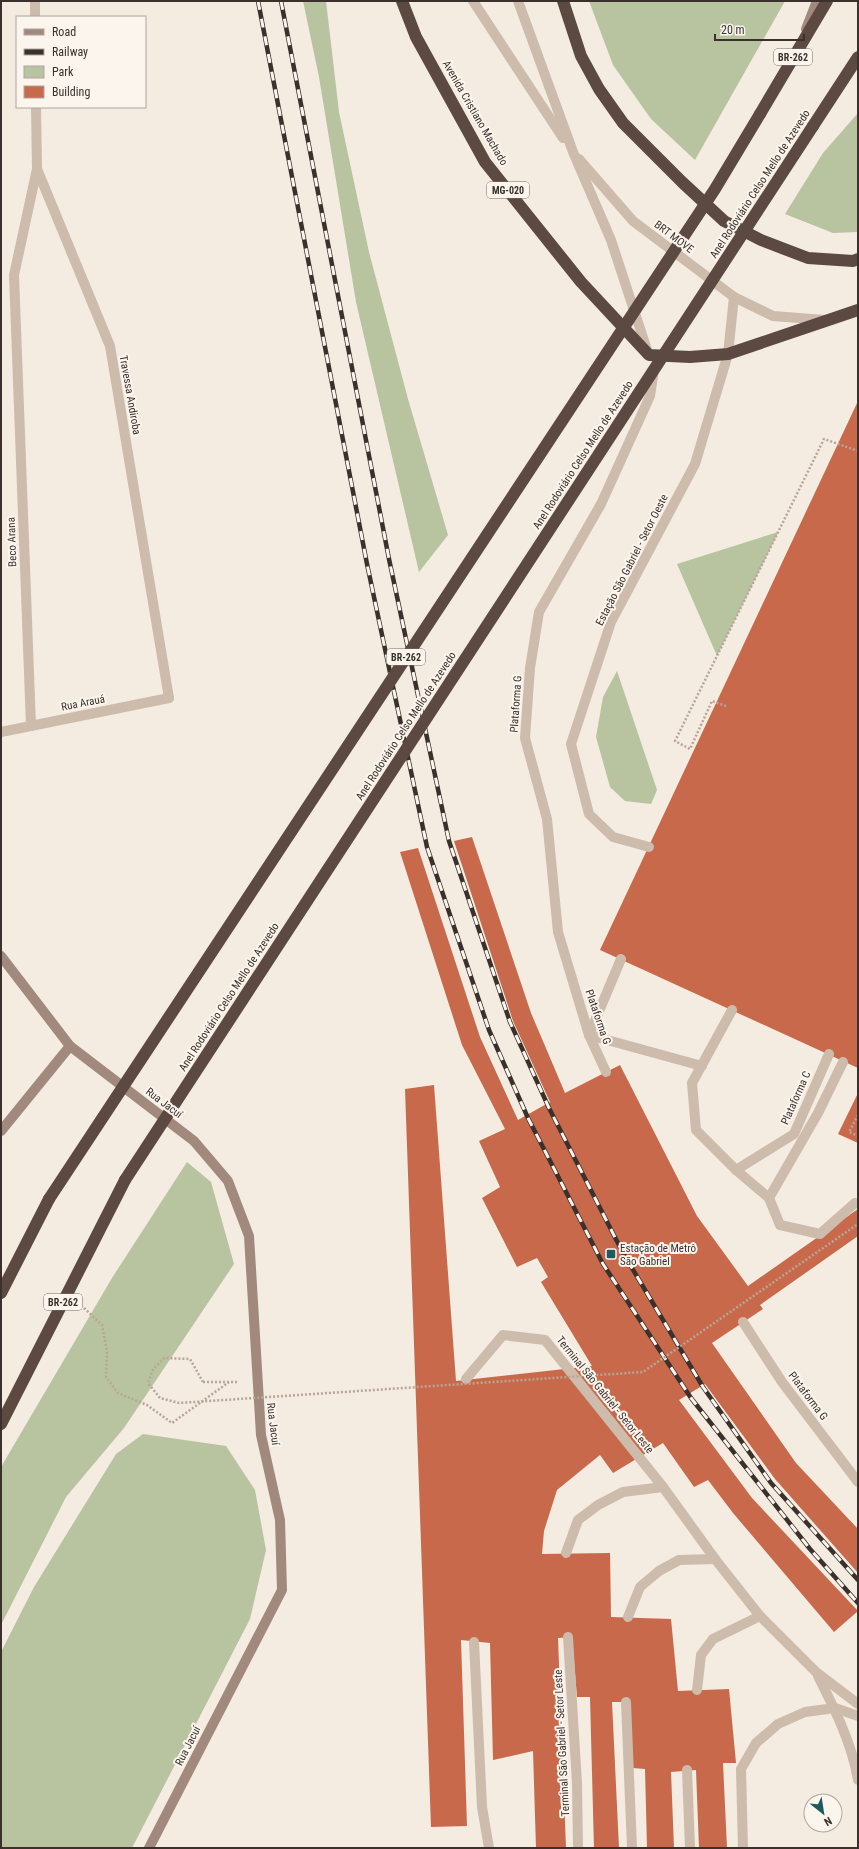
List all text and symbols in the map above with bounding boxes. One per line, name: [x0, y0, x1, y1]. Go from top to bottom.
legend: [16, 16, 146, 108]
scale bar: [715, 16, 804, 42]
text: 20 m: [721, 23, 745, 37]
text: Road: [52, 25, 76, 39]
text: Railway: [52, 45, 88, 59]
road number: BR-262: [774, 49, 812, 65]
street label: Avenida Cristiano Machado: [440, 58, 511, 168]
text: Park: [52, 65, 74, 79]
text: Building: [52, 85, 90, 99]
street label: Anel Rodoviário Celso Mello de Azevedo: [707, 107, 813, 261]
road number: MG-020: [487, 182, 529, 198]
street label: BRT MOVE: [652, 218, 697, 256]
street label: Travessa Andiroba: [117, 354, 143, 436]
street label: Anel Rodoviário Celso Mello de Azevedo: [530, 378, 636, 532]
street label: Estação São Gabriel - Setor Oeste: [593, 492, 671, 628]
street label: Beco Arana: [5, 517, 19, 567]
street label: Anel Rodoviário Celso Mello de Azevedo: [353, 649, 459, 803]
road number: BR-262: [387, 649, 425, 665]
street label: Plataforma G: [508, 675, 524, 733]
street label: Rua Arauá: [60, 692, 106, 714]
street label: Anel Rodoviário Celso Mello de Azevedo: [176, 920, 282, 1074]
street label: Plataforma G: [583, 988, 613, 1046]
street label: Plataforma C: [778, 1069, 814, 1127]
street label: Rua Jacuí: [143, 1085, 185, 1121]
place label: Estação de Metrô São Gabriel: [620, 1242, 697, 1268]
marker: Estação de Metrô São Gabriel: [605, 1248, 617, 1260]
road number: BR-262: [44, 1294, 82, 1310]
street label: Terminal São Gabriel - Setor Leste: [554, 1334, 656, 1456]
street label: Plataforma G: [786, 1369, 830, 1423]
street label: Rua Jacuí: [264, 1402, 282, 1446]
street label: Terminal São Gabriel - Setor Leste: [552, 1669, 572, 1817]
street label: Rua Jacuí: [173, 1724, 204, 1768]
north arrow: [803, 1793, 843, 1833]
text: N: [821, 1814, 834, 1829]

